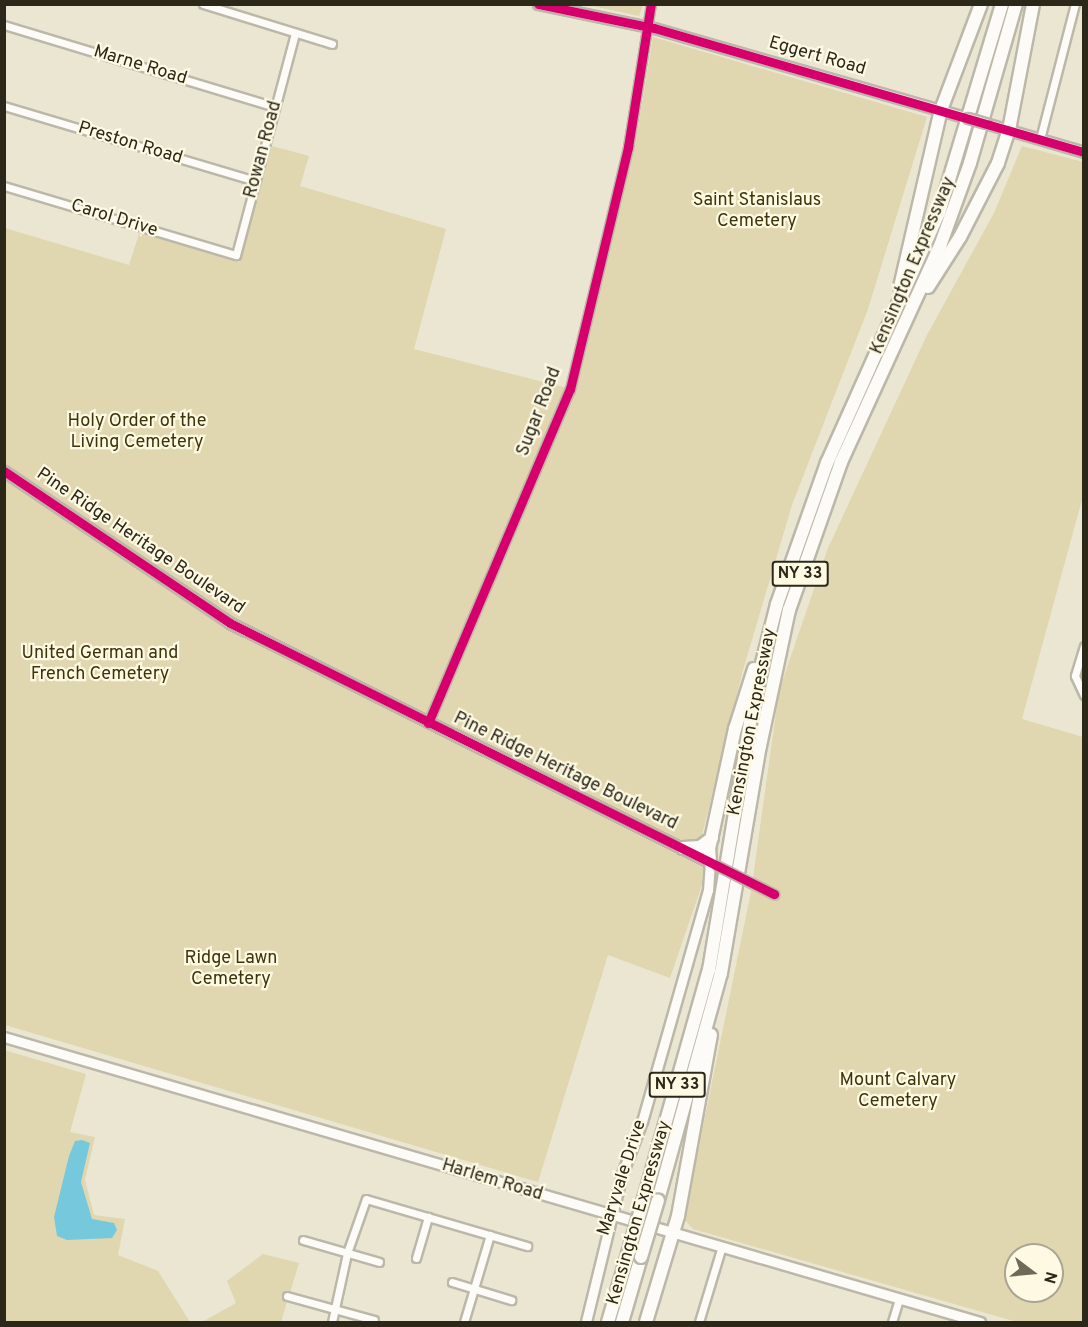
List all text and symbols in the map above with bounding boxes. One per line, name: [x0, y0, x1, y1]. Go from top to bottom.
street label: Eggert Road: [766, 33, 868, 81]
street label: Marne Road: [91, 42, 189, 90]
street label: Rowan Road: [241, 99, 287, 201]
street label: Preston Road: [75, 118, 185, 170]
street label: Kensington Expressway: [867, 174, 961, 358]
park label: Saint Stanislaus Cemetery: [693, 191, 821, 234]
street label: Carol Drive: [68, 196, 160, 242]
street label: Sugar Road: [513, 364, 567, 460]
park label: Holy Order of the Living Cemetery: [68, 412, 206, 454]
street label: Pine Ridge Heritage Boulevard: [32, 464, 248, 620]
road number: NY 33: [770, 561, 830, 587]
street label: Kensington Expressway: [724, 626, 782, 818]
park label: United German and French Cemetery: [22, 644, 178, 686]
street label: Pine Ridge Heritage Boulevard: [449, 708, 681, 836]
park label: Ridge Lawn Cemetery: [185, 949, 277, 992]
park label: Mount Calvary Cemetery: [840, 1071, 956, 1114]
road number: NY 33: [647, 1072, 707, 1098]
street label: Maryvale Drive: [594, 1117, 652, 1239]
street label: Kensington Expressway: [603, 1118, 677, 1308]
street label: Harlem Road: [439, 1155, 545, 1207]
north arrow: [1004, 1243, 1064, 1303]
text: N: [1038, 1269, 1061, 1286]

